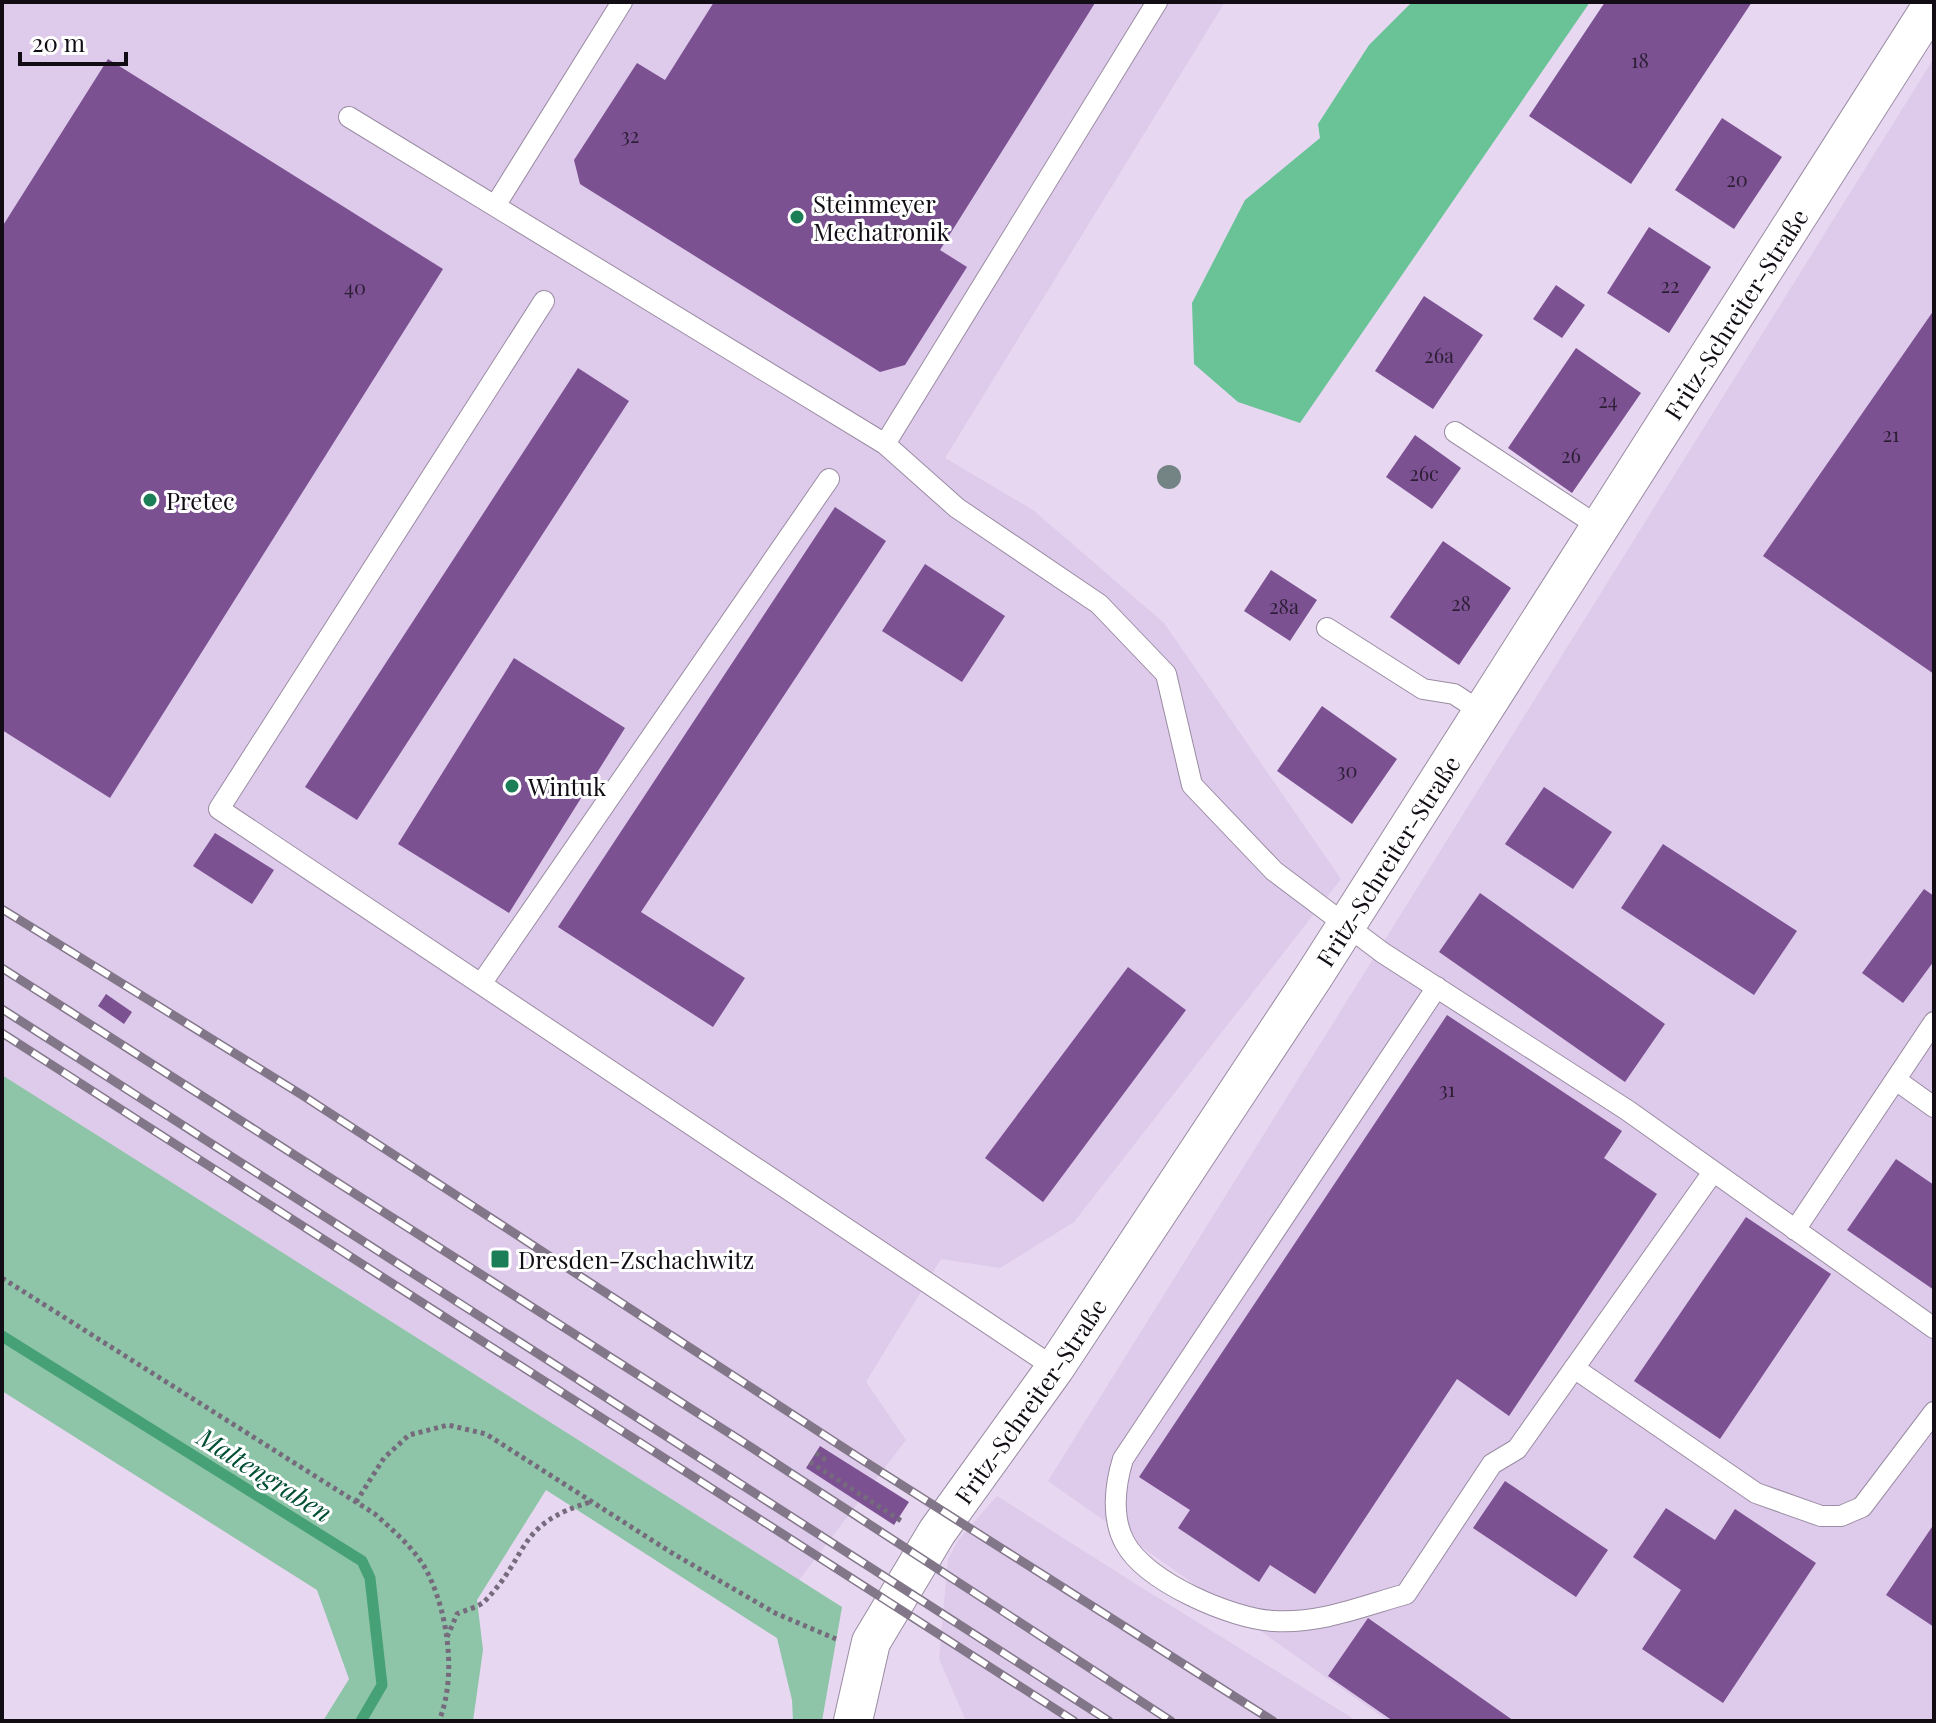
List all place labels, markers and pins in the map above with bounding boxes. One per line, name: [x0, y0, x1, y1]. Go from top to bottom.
place label: Steinmeyer Mechatronik: [813, 187, 951, 247]
marker: Steinmeyer Mechatronik: [788, 208, 806, 226]
place label: Pretec: [166, 484, 235, 516]
marker: Pretec: [141, 491, 159, 509]
place label: Wintuk: [527, 770, 607, 802]
marker: Wintuk: [503, 777, 521, 795]
place label: Dresden-Zschachwitz: [518, 1243, 754, 1275]
marker: Dresden-Zschachwitz: [489, 1248, 511, 1270]

